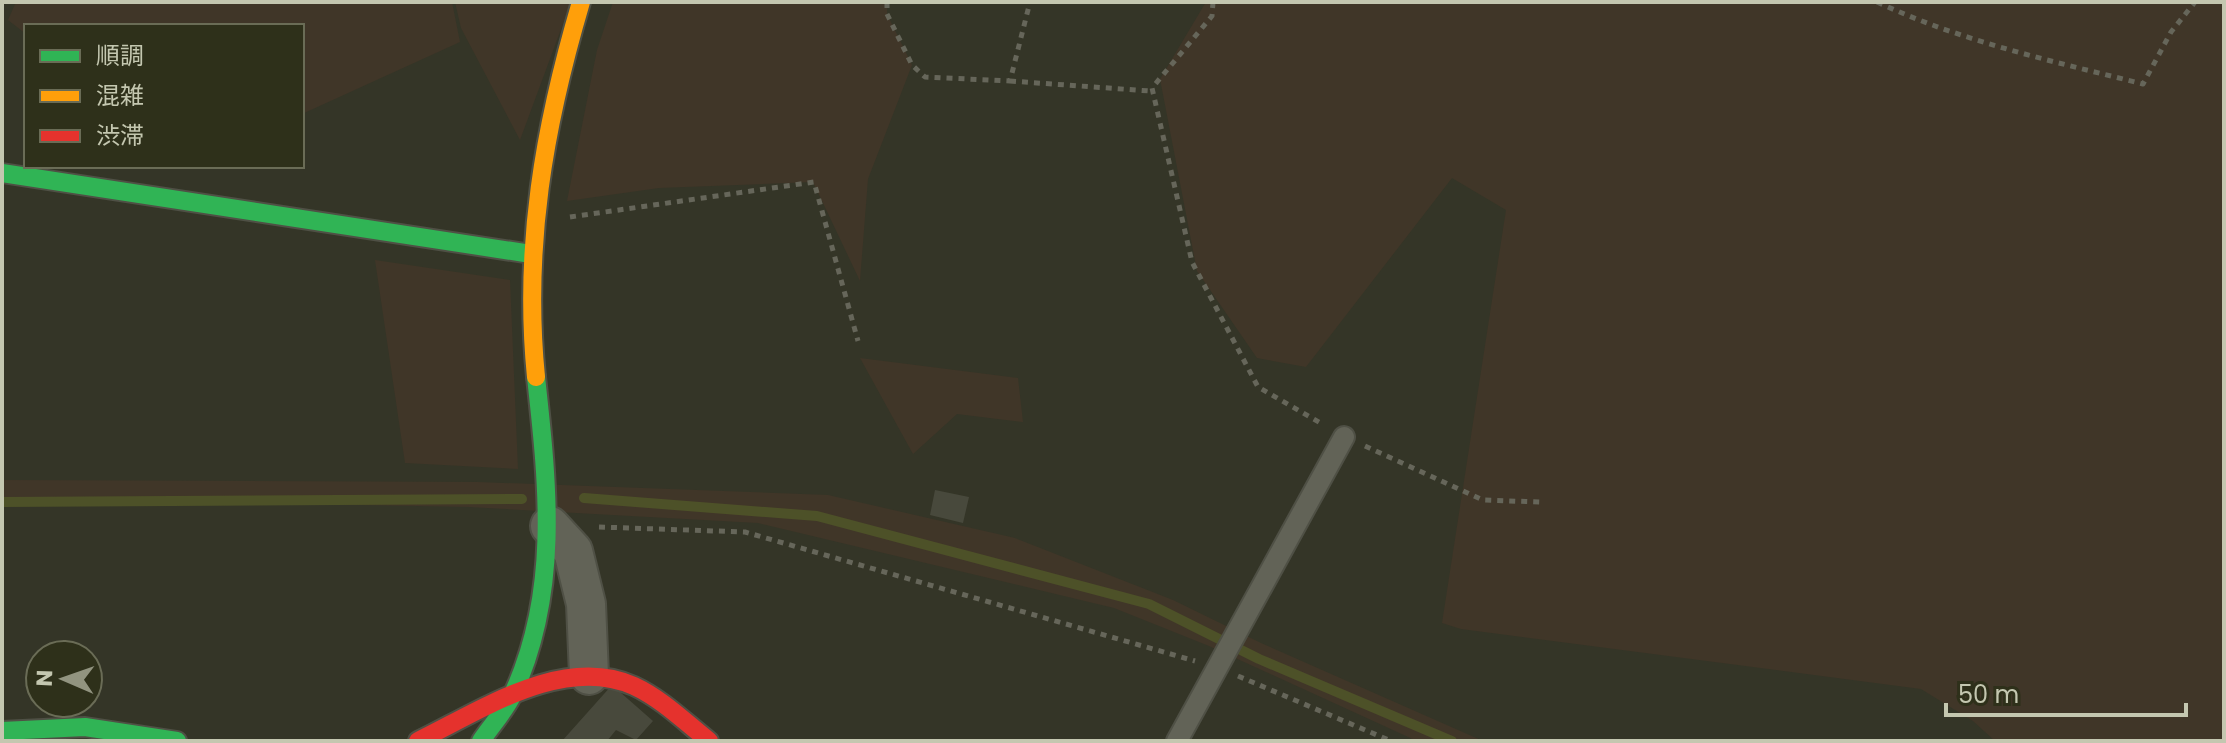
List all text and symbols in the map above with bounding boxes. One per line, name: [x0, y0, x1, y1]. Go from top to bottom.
legend: [24, 24, 304, 168]
text: 順調: [96, 39, 144, 72]
text: 混雑: [96, 79, 144, 112]
text: 渋滞: [96, 119, 144, 152]
north arrow: [24, 639, 104, 719]
scale bar: [1946, 667, 2186, 717]
text: N: [29, 670, 60, 687]
text: 50 m: [1958, 678, 2019, 711]

